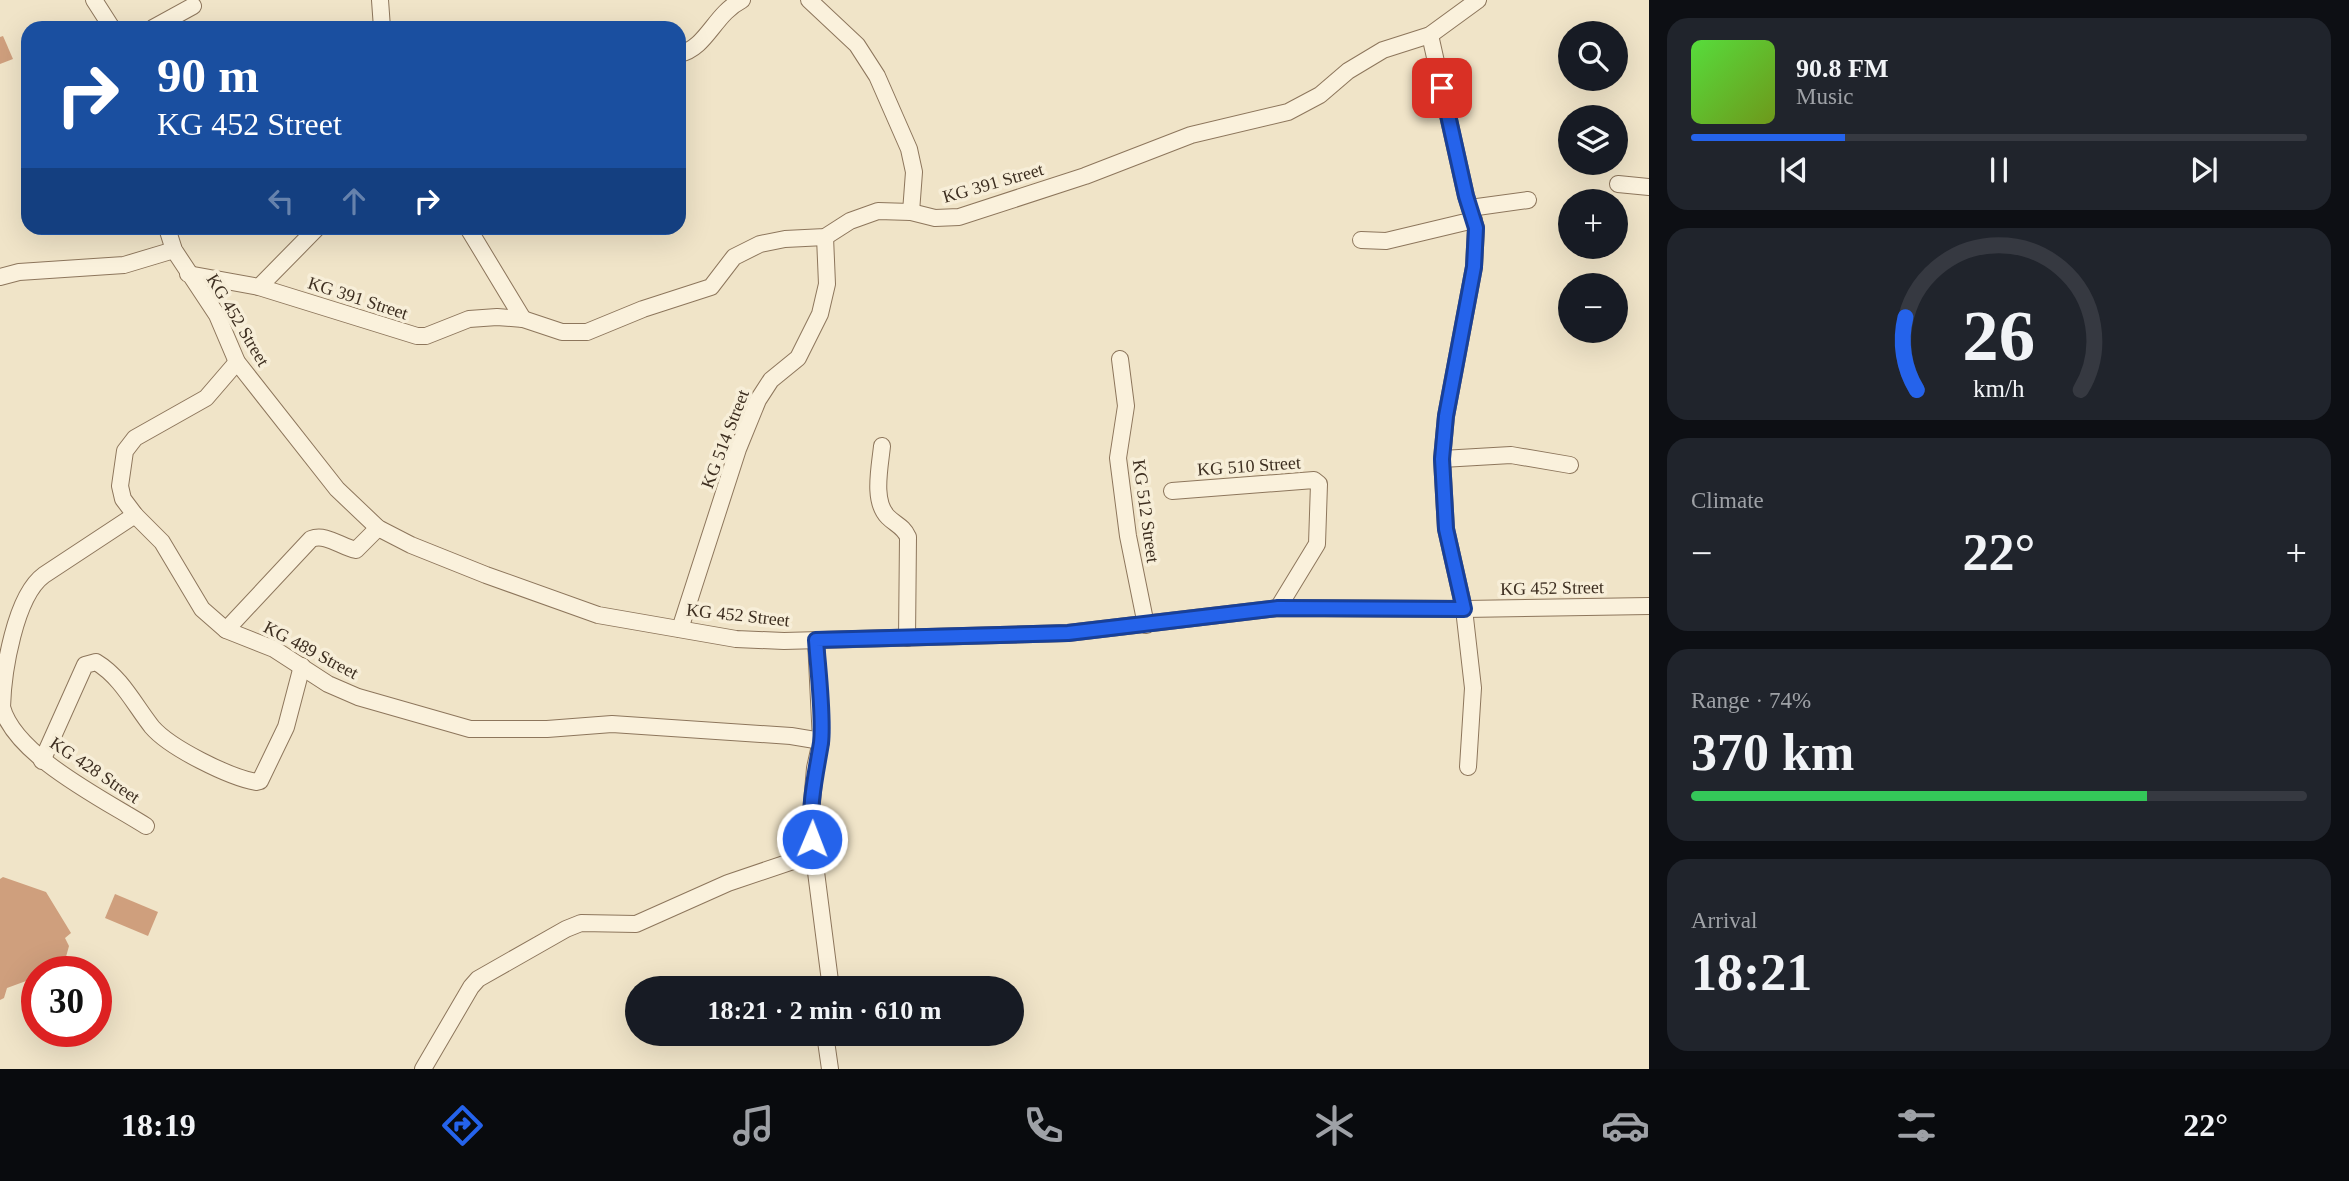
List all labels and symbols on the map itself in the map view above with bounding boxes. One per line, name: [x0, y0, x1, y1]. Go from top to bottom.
pin: [1412, 58, 1472, 118]
street label: KG 391 Street: [940, 159, 1046, 207]
street label: KG 452 Street: [203, 270, 273, 370]
street label: KG 391 Street: [305, 272, 411, 324]
street label: KG 514 Street: [697, 387, 753, 491]
street label: KG 510 Street: [1196, 452, 1302, 480]
street label: KG 512 Street: [1129, 458, 1163, 564]
street label: KG 452 Street: [1500, 577, 1604, 599]
street label: KG 452 Street: [685, 600, 791, 630]
street label: KG 489 Street: [260, 617, 362, 683]
street label: KG 428 Street: [46, 733, 144, 807]
position arrow: [775, 802, 849, 876]
speed limit sign: 30: [21, 956, 112, 1047]

